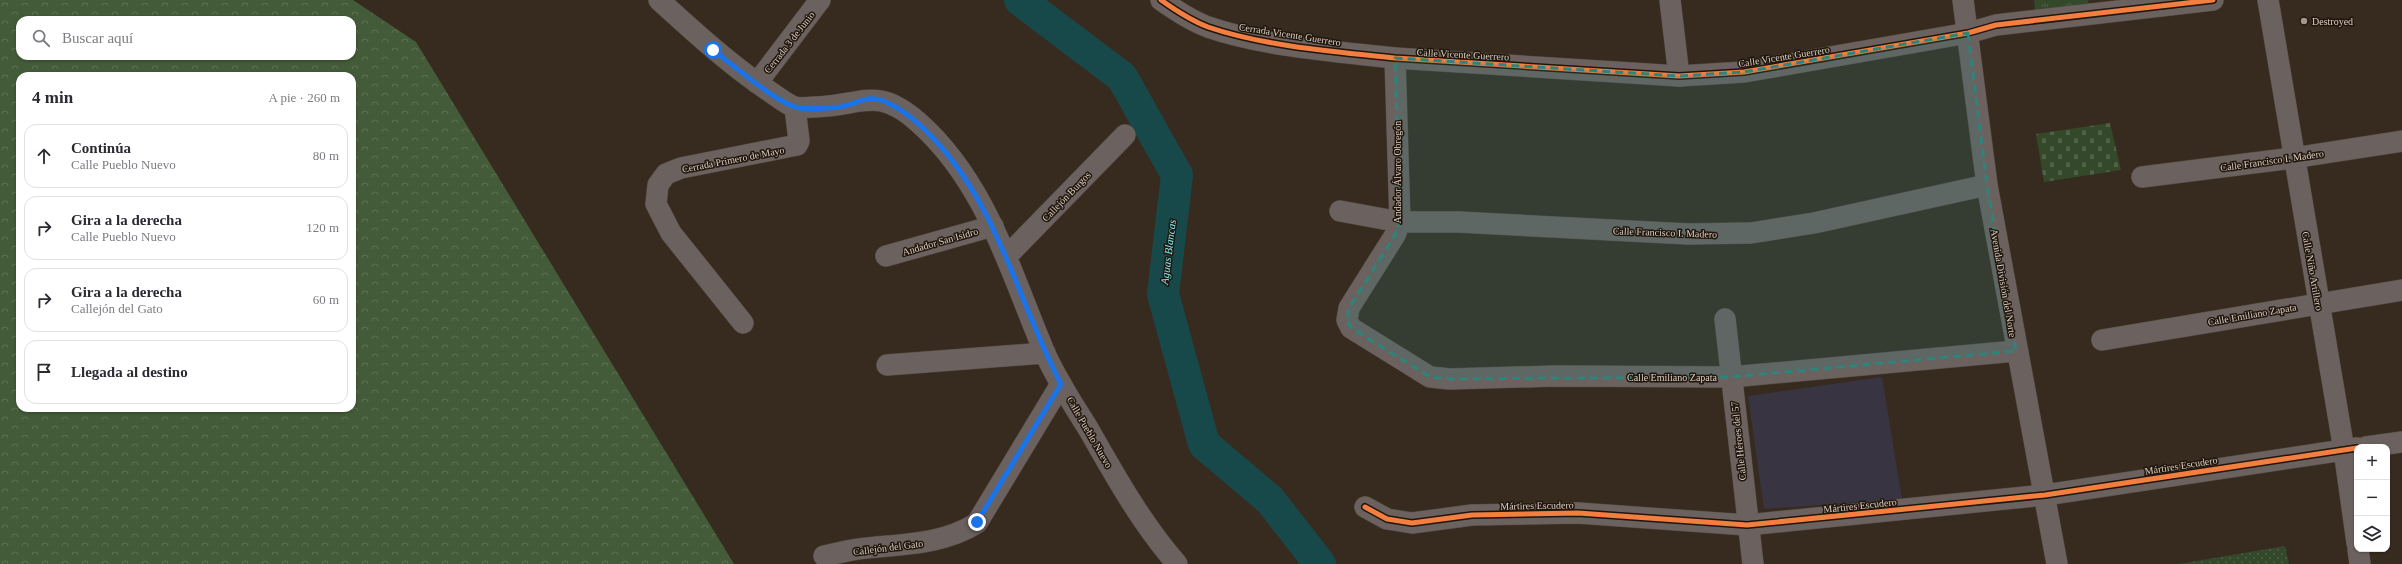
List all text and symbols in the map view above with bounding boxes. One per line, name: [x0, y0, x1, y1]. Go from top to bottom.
street label: Cerrada 3 de Junio: [762, 9, 817, 75]
search box: [16, 16, 356, 60]
marker: Destroyed: [2299, 16, 2309, 26]
place label: Destroyed: [2312, 16, 2353, 27]
street label: Cerrada Vicente Guerrero: [1238, 21, 1342, 48]
icon: search: [30, 27, 52, 49]
text: Buscar aquí: [62, 30, 133, 46]
route start: [704, 41, 722, 59]
street label: Calle Vicente Guerrero: [1738, 44, 1831, 69]
street label: Calle Vicente Guerrero: [1416, 47, 1509, 62]
text: 4 min: [32, 88, 73, 107]
text: A pie · 260 m: [269, 90, 340, 105]
street label: Andador Álvaro Obregón: [1392, 121, 1403, 223]
text: Continúa: [71, 140, 131, 156]
street label: Cerrada Primero de Mayo: [681, 144, 785, 175]
icon: ahead: [33, 145, 55, 167]
text: 80 m: [313, 148, 339, 163]
street label: Calle Francisco I. Madero: [2220, 148, 2325, 173]
text: Calle Pueblo Nuevo: [71, 157, 176, 172]
street label: Callejón Burgos: [1040, 169, 1093, 224]
text: Gira a la derecha: [71, 212, 182, 228]
icon: right: [33, 217, 55, 239]
water label: Aguas Blancas: [1158, 219, 1178, 286]
text: 120 m: [306, 220, 339, 235]
street label: Andador San Isidro: [901, 225, 979, 258]
street label: Calle Francisco I. Madero: [1613, 225, 1717, 240]
street label: Avenida División del Norte: [1989, 228, 2019, 339]
text: Calle Pueblo Nuevo: [71, 229, 176, 244]
street label: Calle Niño Artillero: [2300, 231, 2325, 311]
text: Gira a la derecha: [71, 284, 182, 300]
icon: right: [33, 289, 55, 311]
text: 60 m: [313, 292, 339, 307]
text: Callejón del Gato: [71, 301, 163, 316]
street label: Calle Emiliano Zapata: [2207, 301, 2298, 328]
icon: arrive: [33, 361, 55, 383]
text: Llegada al destino: [71, 364, 188, 380]
street label: Calle Emiliano Zapata: [1627, 372, 1718, 383]
street label: Calle Pueblo Nuevo: [1065, 395, 1114, 470]
street label: Calle Héroes del 57: [1729, 401, 1748, 481]
map controls: [2354, 444, 2390, 552]
button: +: [2354, 444, 2390, 480]
street label: Mártires Escudero: [2144, 454, 2218, 477]
button: −: [2354, 480, 2390, 516]
street label: Mártires Escudero: [1823, 496, 1897, 515]
street label: Mártires Escudero: [1500, 499, 1574, 512]
route end: [968, 513, 986, 531]
button: layers: [2354, 516, 2390, 552]
street label: Callejón del Gato: [852, 538, 924, 557]

